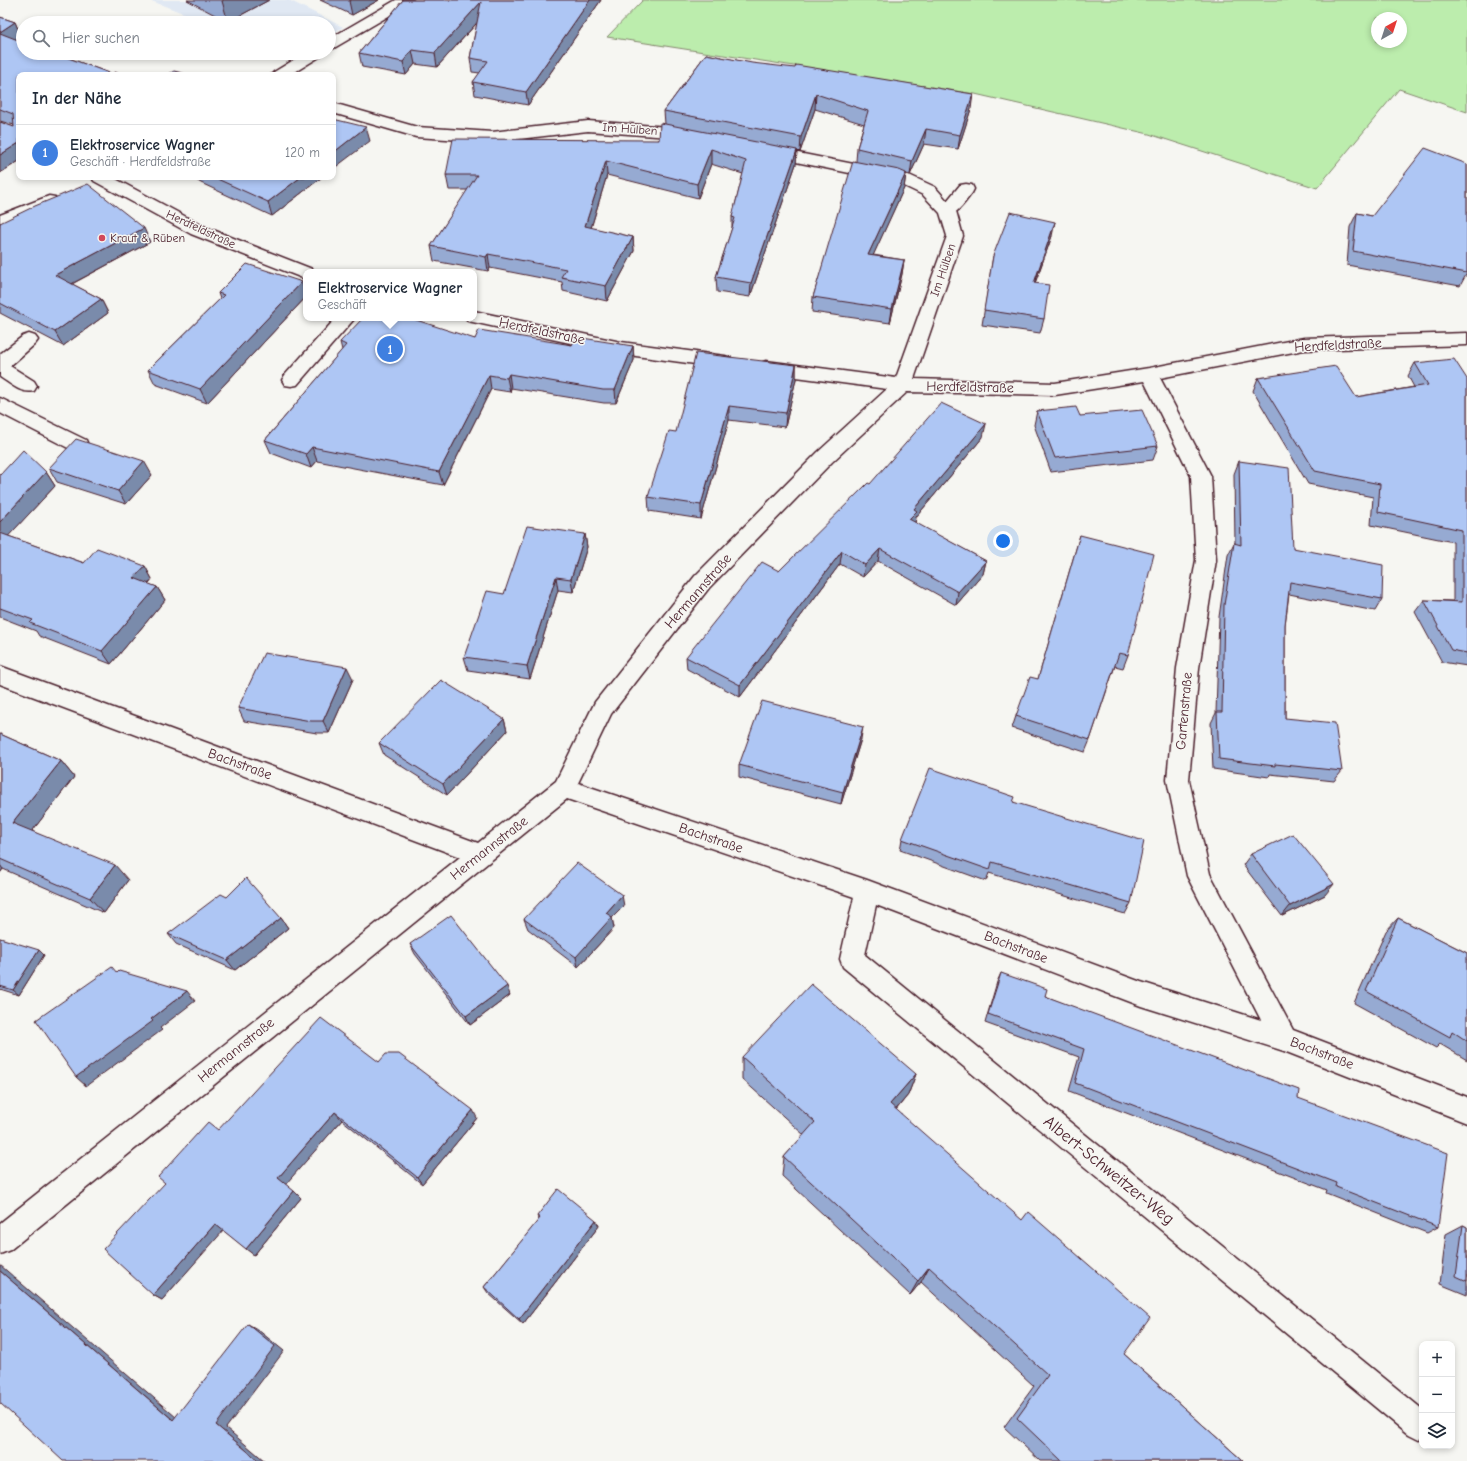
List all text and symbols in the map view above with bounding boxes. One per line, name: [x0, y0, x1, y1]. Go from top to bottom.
north arrow: [1371, 12, 1407, 48]
search box: [16, 16, 336, 60]
icon: search: [30, 27, 52, 49]
text: Hier suchen: [62, 29, 140, 47]
text: In der Nähe: [32, 89, 121, 108]
street label: Im Hülben: [602, 120, 658, 138]
text: Elektroservice Wagner: [70, 136, 215, 154]
text: 1: [42, 145, 48, 160]
text: 120 m: [285, 145, 320, 160]
text: Geschäft · Herdfeldstraße: [70, 154, 211, 169]
street label: Herdfeldstraße: [164, 207, 238, 251]
place label: Kraut & Rüben: [110, 231, 185, 245]
marker: Kraut & Rüben: [97, 233, 107, 243]
street label: Im Hülben: [927, 242, 959, 298]
popup: [303, 269, 477, 321]
text: Elektroservice Wagner: [318, 279, 462, 297]
text: Geschäft: [318, 297, 366, 312]
street label: Herdfeldstraße: [497, 314, 587, 348]
pin: 1: [377, 334, 403, 364]
street label: Herdfeldstraße: [1294, 334, 1382, 356]
street label: Herdfeldstraße: [926, 378, 1014, 396]
your location: [993, 531, 1013, 551]
street label: Hermannstraße: [661, 550, 735, 632]
street label: Gartenstraße: [1172, 671, 1196, 751]
street label: Bachstraße: [206, 745, 274, 783]
street label: Hermannstraße: [447, 812, 531, 884]
street label: Bachstraße: [677, 819, 745, 857]
street label: Bachstraße: [982, 927, 1050, 967]
street label: Hermannstraße: [194, 1014, 278, 1086]
street label: Bachstraße: [1288, 1033, 1356, 1073]
street label: Albert-Schweitzer-Weg: [1040, 1111, 1178, 1229]
map controls: [1419, 1341, 1455, 1449]
button: +: [1419, 1341, 1455, 1377]
button: −: [1419, 1377, 1455, 1413]
button: layers: [1419, 1413, 1455, 1449]

